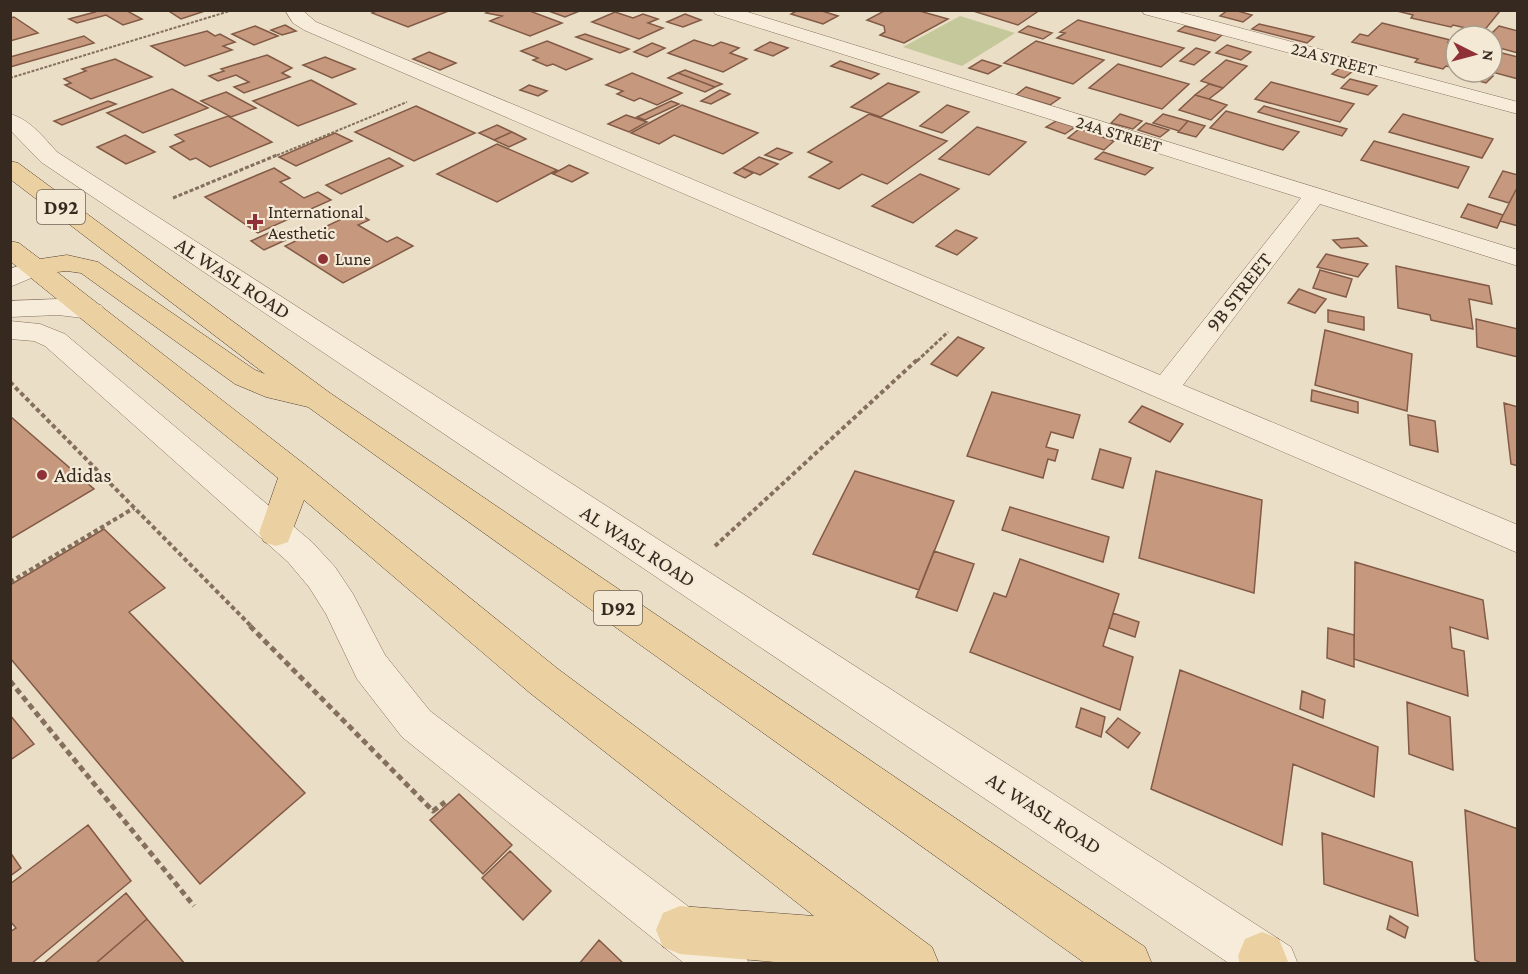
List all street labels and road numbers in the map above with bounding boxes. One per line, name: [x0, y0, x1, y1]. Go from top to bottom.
street label: 22A STREET: [1289, 38, 1379, 80]
street label: 24A STREET: [1074, 111, 1165, 157]
road number: D92: [37, 190, 85, 224]
street label: AL WASL ROAD: [171, 232, 295, 324]
street label: 9B STREET: [1201, 247, 1277, 336]
street label: AL WASL ROAD: [576, 500, 700, 592]
road number: D92: [594, 591, 642, 625]
street label: AL WASL ROAD: [982, 767, 1106, 859]

